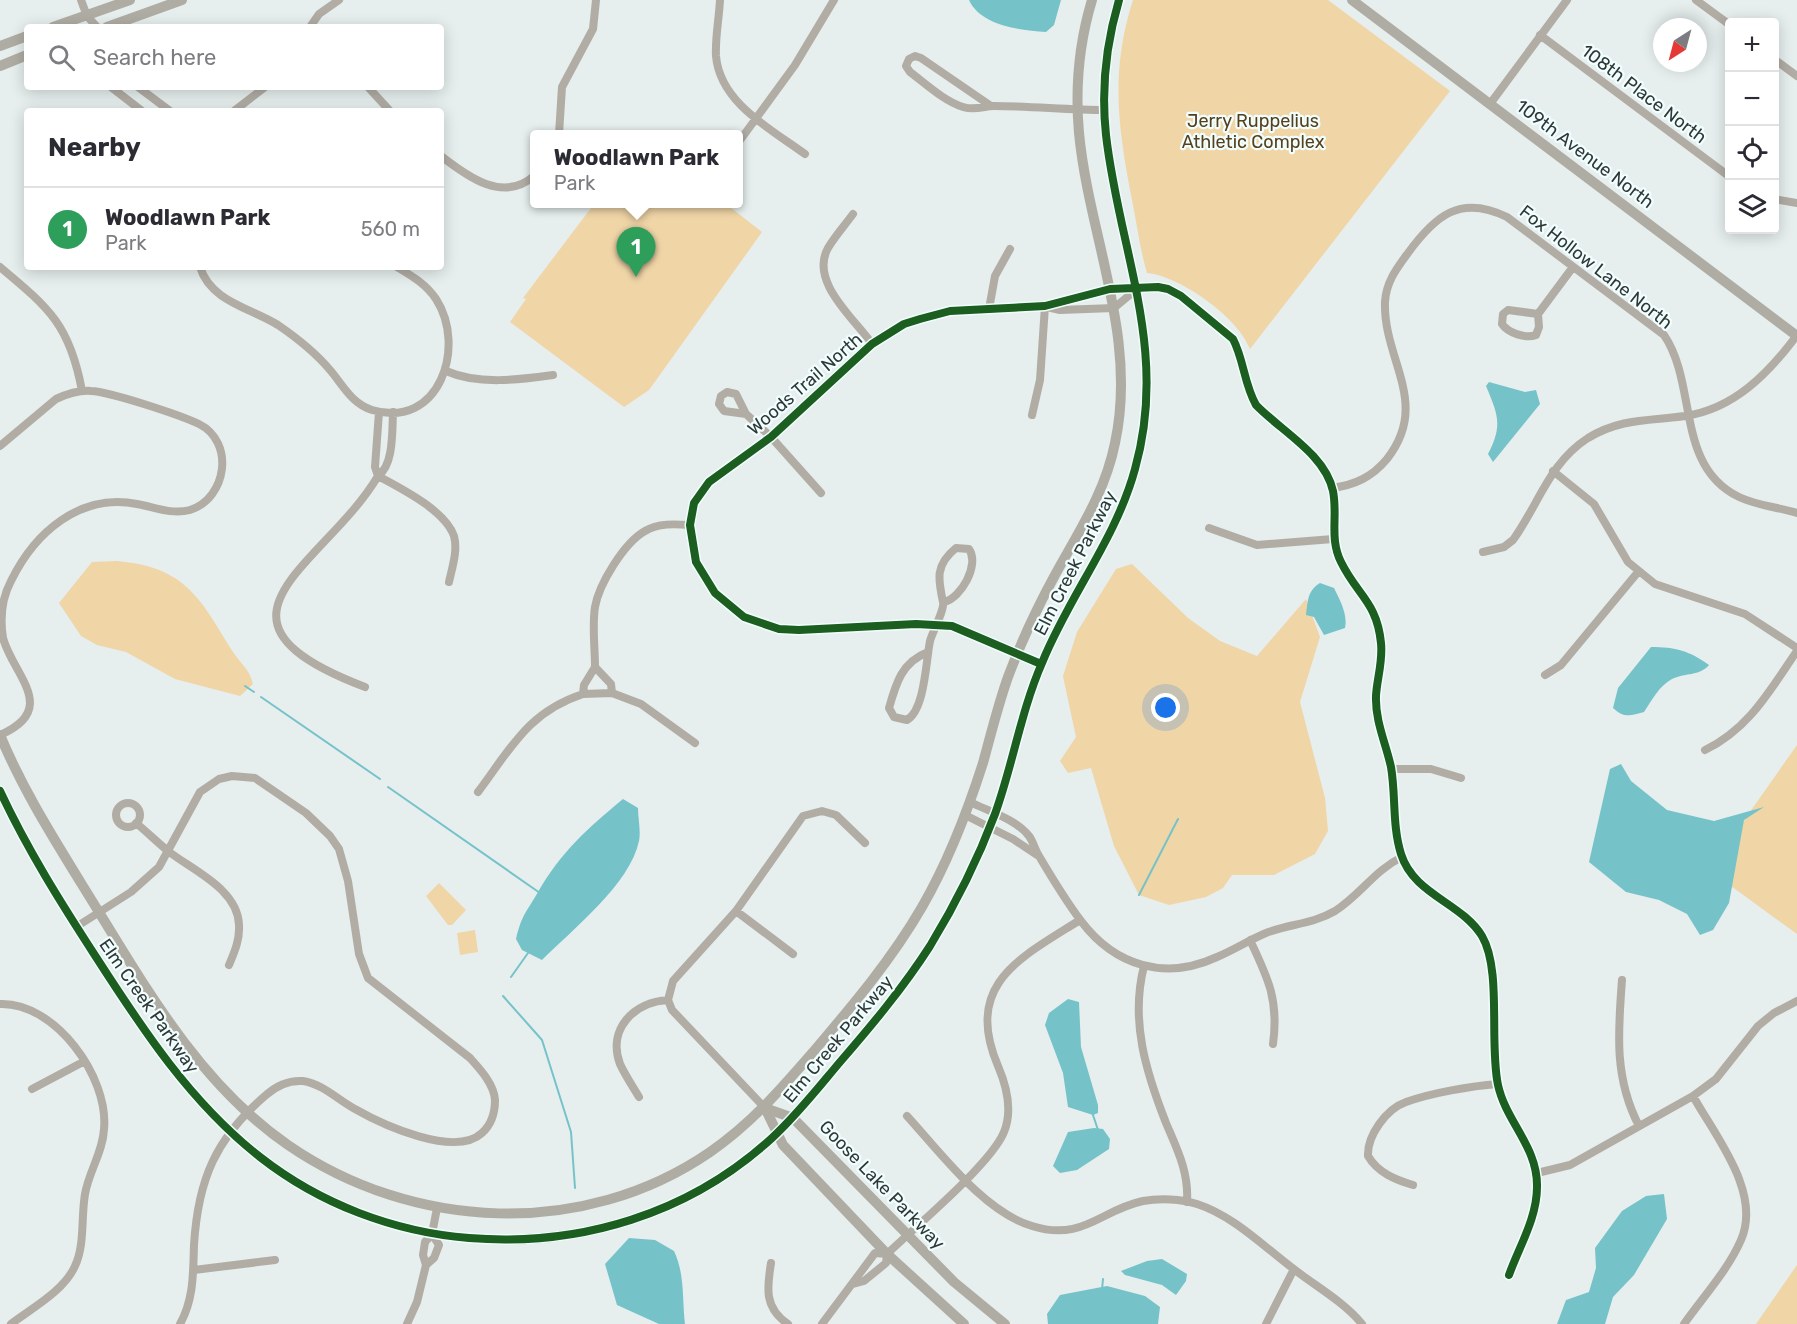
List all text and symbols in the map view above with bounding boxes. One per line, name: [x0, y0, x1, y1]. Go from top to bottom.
north arrow: [1653, 18, 1707, 72]
map controls: [1725, 18, 1779, 234]
button: +: [1725, 18, 1779, 72]
search box: [24, 24, 444, 90]
street label: 108th Place North: [1577, 40, 1711, 148]
icon: search: [45, 41, 78, 74]
text: Search here: [93, 44, 216, 71]
button: −: [1725, 72, 1779, 126]
street label: 109th Avenue North: [1512, 95, 1658, 213]
park label: Jerry Ruppelius Athletic Complex: [1182, 110, 1325, 153]
button: locate: [1725, 126, 1779, 180]
popup: [530, 130, 743, 208]
text: Nearby: [48, 132, 141, 163]
text: Woodlawn Park: [554, 144, 719, 171]
text: Park: [554, 171, 595, 195]
button: layers: [1725, 180, 1779, 234]
street label: Fox Hollow Lane North: [1515, 200, 1677, 334]
text: Woodlawn Park: [105, 204, 270, 231]
text: 1: [63, 217, 72, 241]
text: 560 m: [361, 217, 420, 241]
pin: 1: [616, 228, 656, 277]
text: Park: [105, 231, 147, 255]
street label: Woods Trail North: [743, 328, 867, 440]
street label: Elm Creek Parkway: [1029, 487, 1121, 639]
your location: [1151, 693, 1180, 722]
street label: Elm Creek Parkway: [94, 934, 204, 1078]
street label: Elm Creek Parkway: [778, 971, 898, 1107]
street label: Goose Lake Parkway: [815, 1116, 949, 1254]

